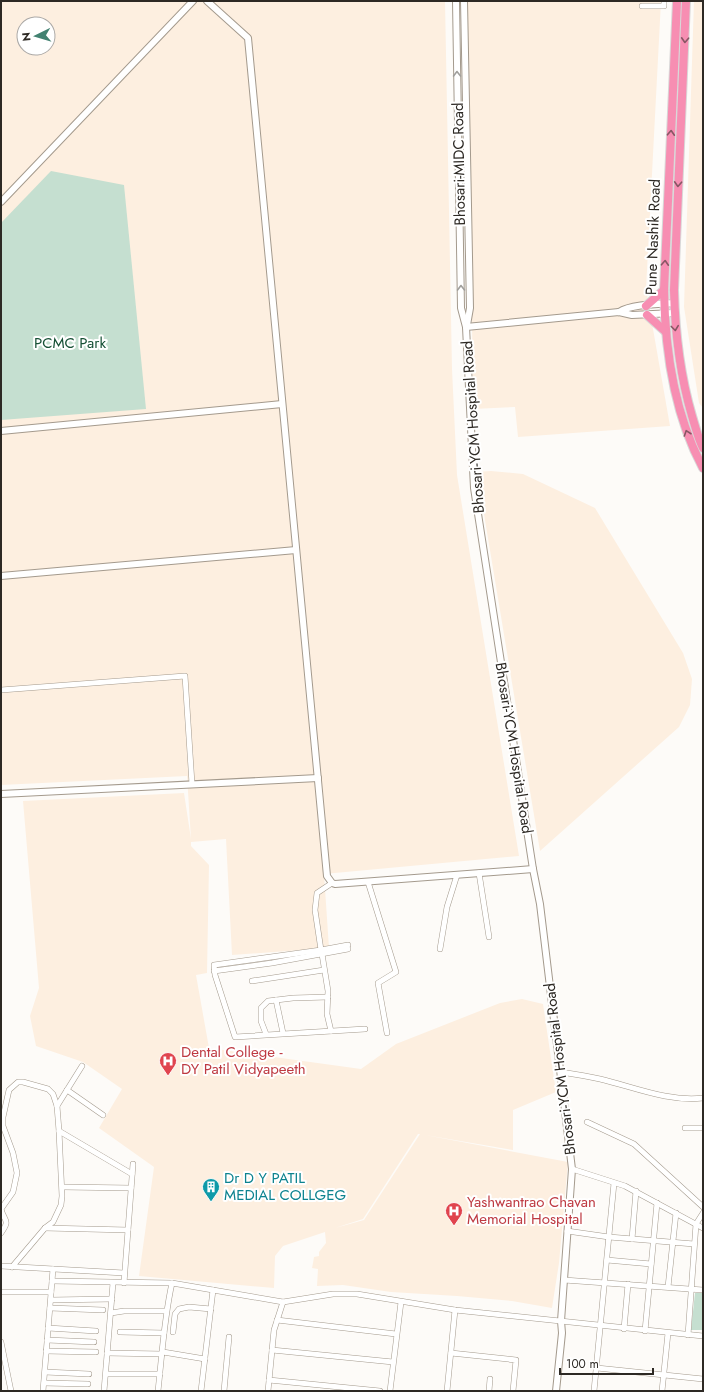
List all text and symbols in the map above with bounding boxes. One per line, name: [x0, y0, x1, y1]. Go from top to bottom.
north arrow: [16, 16, 56, 56]
text: N: [18, 32, 34, 42]
one-way arrow: [680, 37, 689, 43]
one-way arrow: [453, 71, 461, 77]
street label: Bhosari-MIDC Road: [447, 102, 471, 226]
one-way arrow: [667, 130, 675, 136]
street label: Pune Nashik Road: [640, 179, 666, 295]
one-way arrow: [674, 181, 683, 187]
one-way arrow: [661, 260, 669, 266]
one-way arrow: [457, 285, 465, 291]
one-way arrow: [670, 325, 679, 331]
park label: PCMC Park: [34, 332, 106, 354]
street label: Bhosari-YCM Hospital Road: [456, 340, 490, 514]
one-way arrow: [683, 429, 692, 436]
street label: Bhosari-YCM Hospital Road: [490, 661, 538, 835]
street label: Bhosari-YCM Hospital Road: [539, 982, 581, 1156]
place label: Dental College - DY Patil Vidyapeeth: [181, 1041, 306, 1080]
hospital icon: Dental College - DY Patil Vidyapeeth: [158, 1051, 178, 1076]
place label: Dr D Y PATIL MEDIAL COLLGEG: [224, 1167, 346, 1206]
building icon: Dr D Y PATIL MEDIAL COLLGEG: [201, 1177, 221, 1202]
place label: Yashwantrao Chavan Memorial Hospital: [467, 1191, 596, 1230]
hospital icon: Yashwantrao Chavan Memorial Hospital: [444, 1201, 464, 1226]
scale bar: [560, 1350, 653, 1376]
text: 100 m: [566, 1355, 599, 1373]

